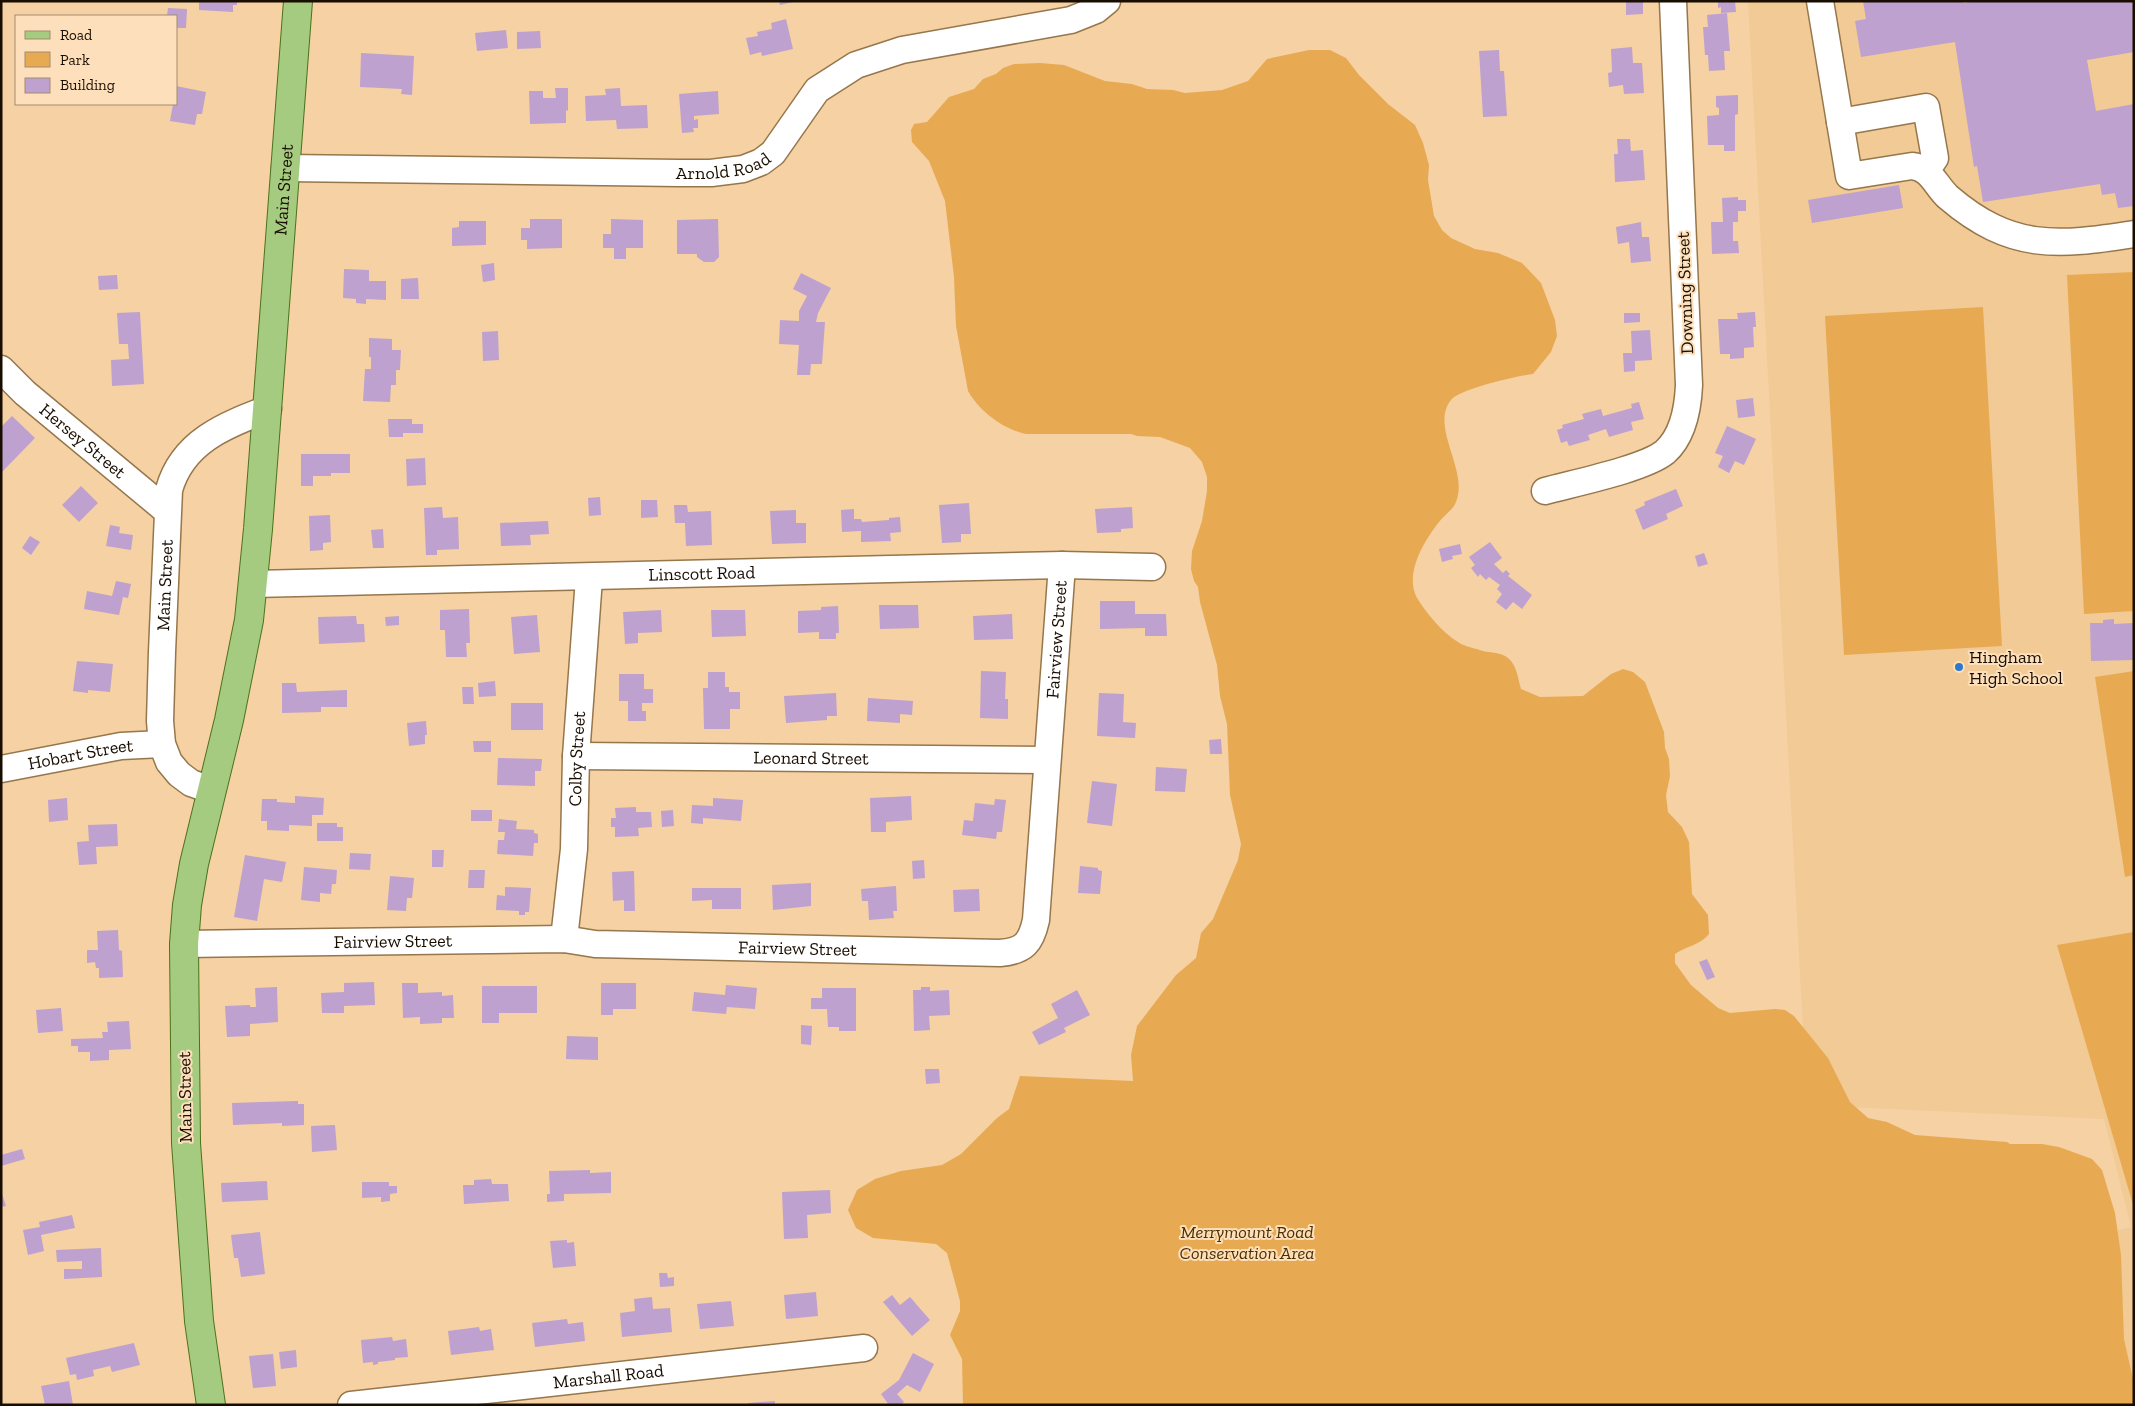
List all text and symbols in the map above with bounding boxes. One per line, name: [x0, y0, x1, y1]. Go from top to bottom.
legend: [15, 15, 178, 105]
text: Road: [60, 26, 93, 44]
text: Park: [60, 51, 90, 69]
text: Building: [60, 76, 115, 94]
street label: Main Street: [269, 143, 298, 236]
street label: Arnold Road: [676, 147, 775, 184]
street label: Downing Street: [1672, 231, 1698, 355]
street label: Hersey Street: [35, 399, 131, 483]
street label: Main Street: [152, 539, 178, 631]
street label: Linscott Road: [648, 561, 756, 586]
street label: Fairview Street: [1041, 579, 1072, 699]
place label: Hingham High School: [1969, 646, 2063, 689]
marker: Hingham High School: [1953, 661, 1965, 673]
street label: Colby Street: [564, 710, 590, 806]
street label: Hobart Street: [26, 734, 134, 775]
street label: Leonard Street: [753, 747, 869, 769]
street label: Fairview Street: [334, 929, 453, 953]
street label: Fairview Street: [738, 936, 857, 961]
street label: Main Street: [173, 1051, 197, 1143]
park label: Merrymount Road Conservation Area: [1180, 1221, 1314, 1264]
street label: Marshall Road: [552, 1359, 665, 1393]

